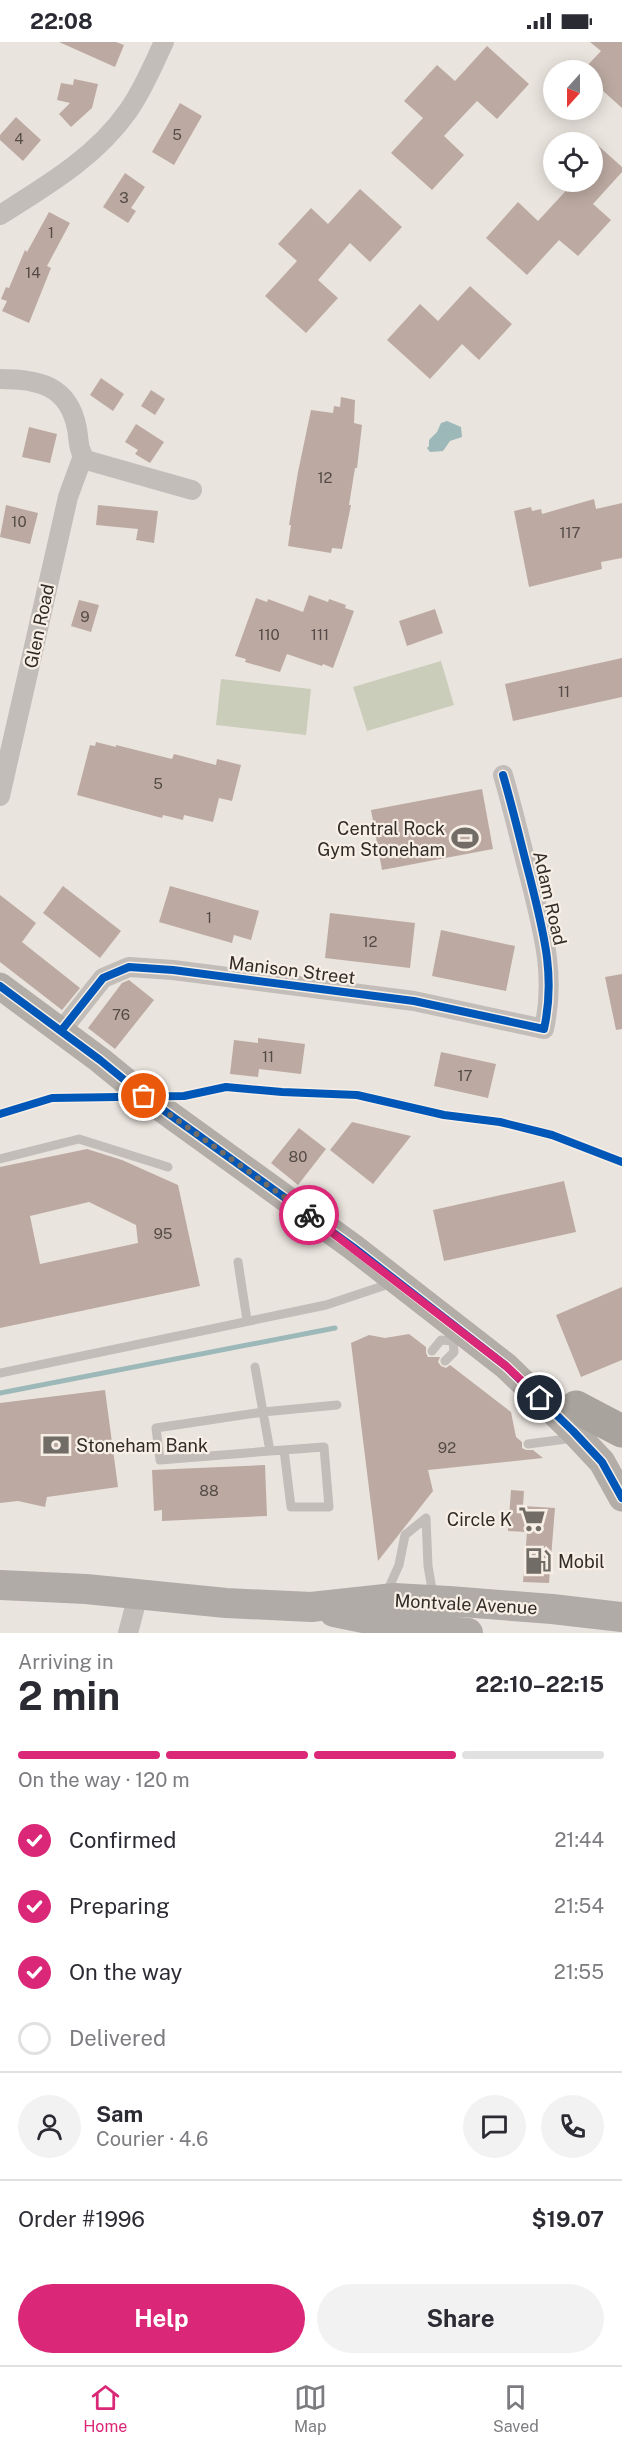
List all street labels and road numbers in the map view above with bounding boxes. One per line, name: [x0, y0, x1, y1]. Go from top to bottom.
street label: Glen Road: [20, 582, 58, 670]
street label: Adam Road: [529, 849, 571, 947]
street label: Manison Street: [228, 952, 356, 988]
street label: Montvale Avenue: [394, 1590, 538, 1618]

